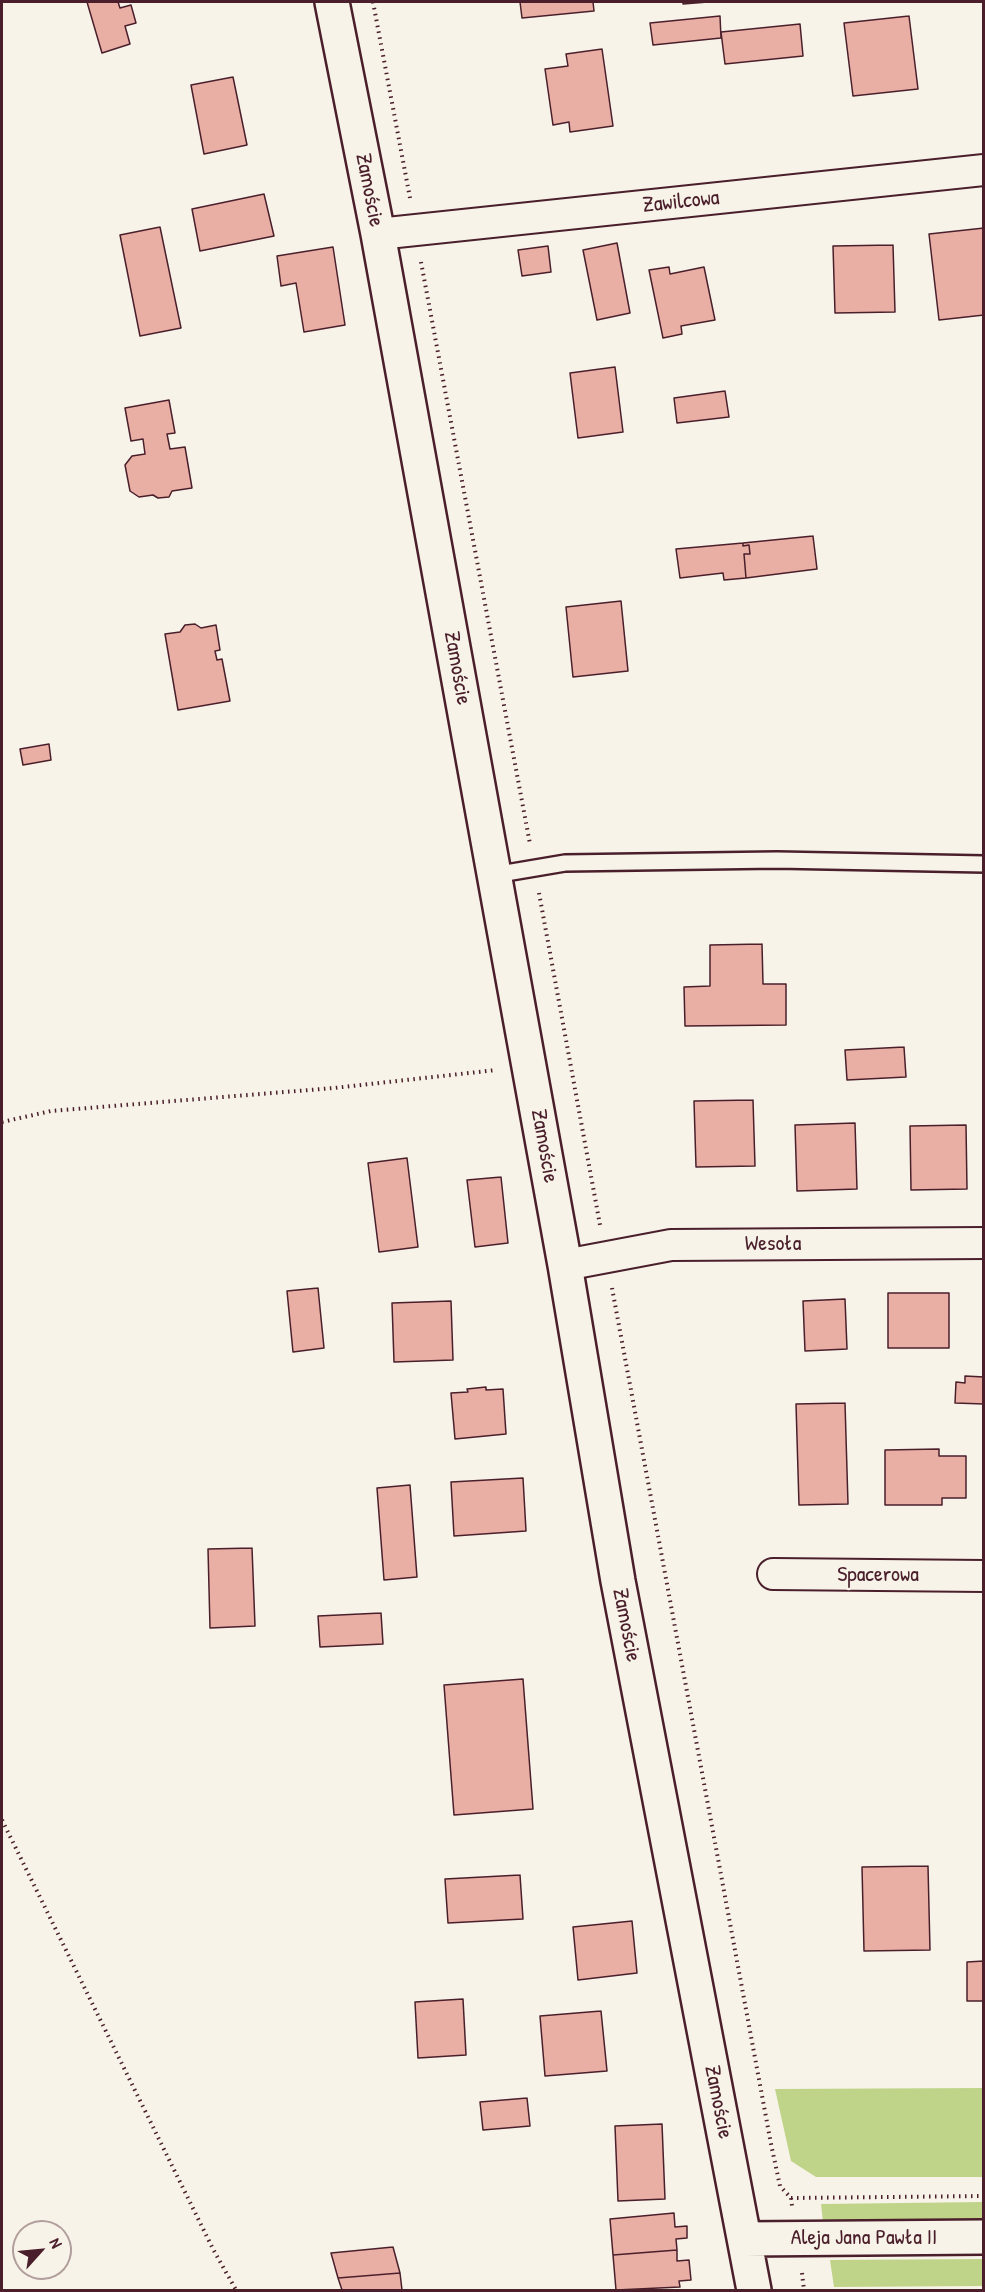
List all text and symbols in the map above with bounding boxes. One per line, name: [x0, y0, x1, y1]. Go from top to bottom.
street label: Zamoście: [349, 151, 389, 229]
street label: Zawilcowa: [641, 185, 721, 219]
street label: Zamoście: [438, 629, 476, 707]
street label: Zamoście: [525, 1107, 563, 1185]
street label: Wesoła: [745, 1231, 801, 1257]
street label: Spacerowa: [837, 1562, 919, 1588]
street label: Zamoście: [606, 1586, 646, 1664]
street label: Zamoście: [698, 2063, 738, 2141]
north arrow: [12, 2220, 72, 2280]
street label: Aleja Jana Pawła II: [791, 2225, 937, 2251]
text: N: [45, 2234, 68, 2252]

